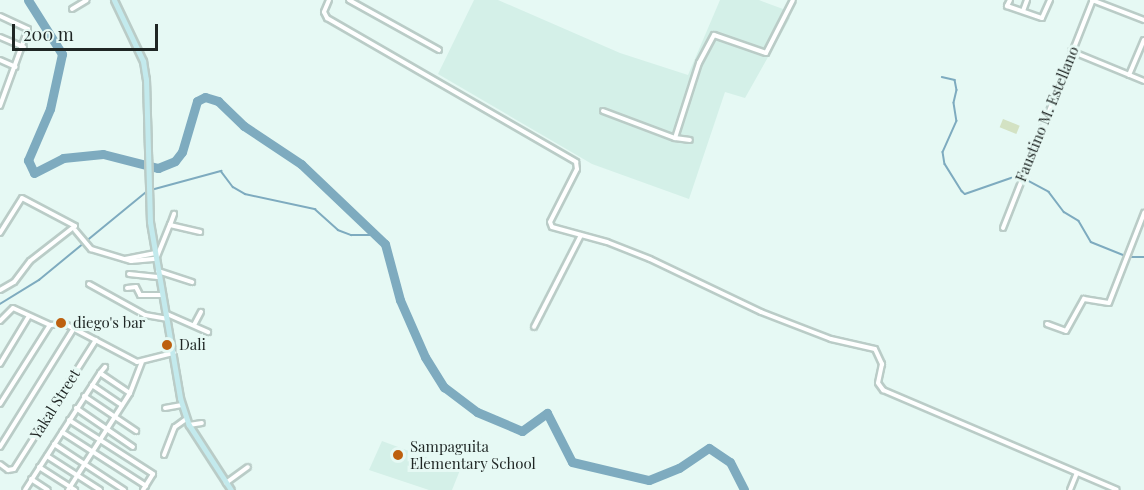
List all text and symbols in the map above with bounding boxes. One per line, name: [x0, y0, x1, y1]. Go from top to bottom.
scale bar: [15, 12, 160, 50]
text: 200 m: [23, 22, 74, 46]
street label: Faustino M. Estellano: [1012, 44, 1082, 184]
place label: diego's bar: [73, 314, 145, 332]
marker: diego's bar: [54, 316, 68, 330]
place label: Dali: [179, 336, 206, 354]
marker: Dali: [160, 338, 174, 352]
street label: Yakal Street: [26, 366, 84, 442]
place label: Sampaguita Elementary School: [410, 437, 536, 472]
marker: Sampaguita Elementary School: [391, 448, 405, 462]

